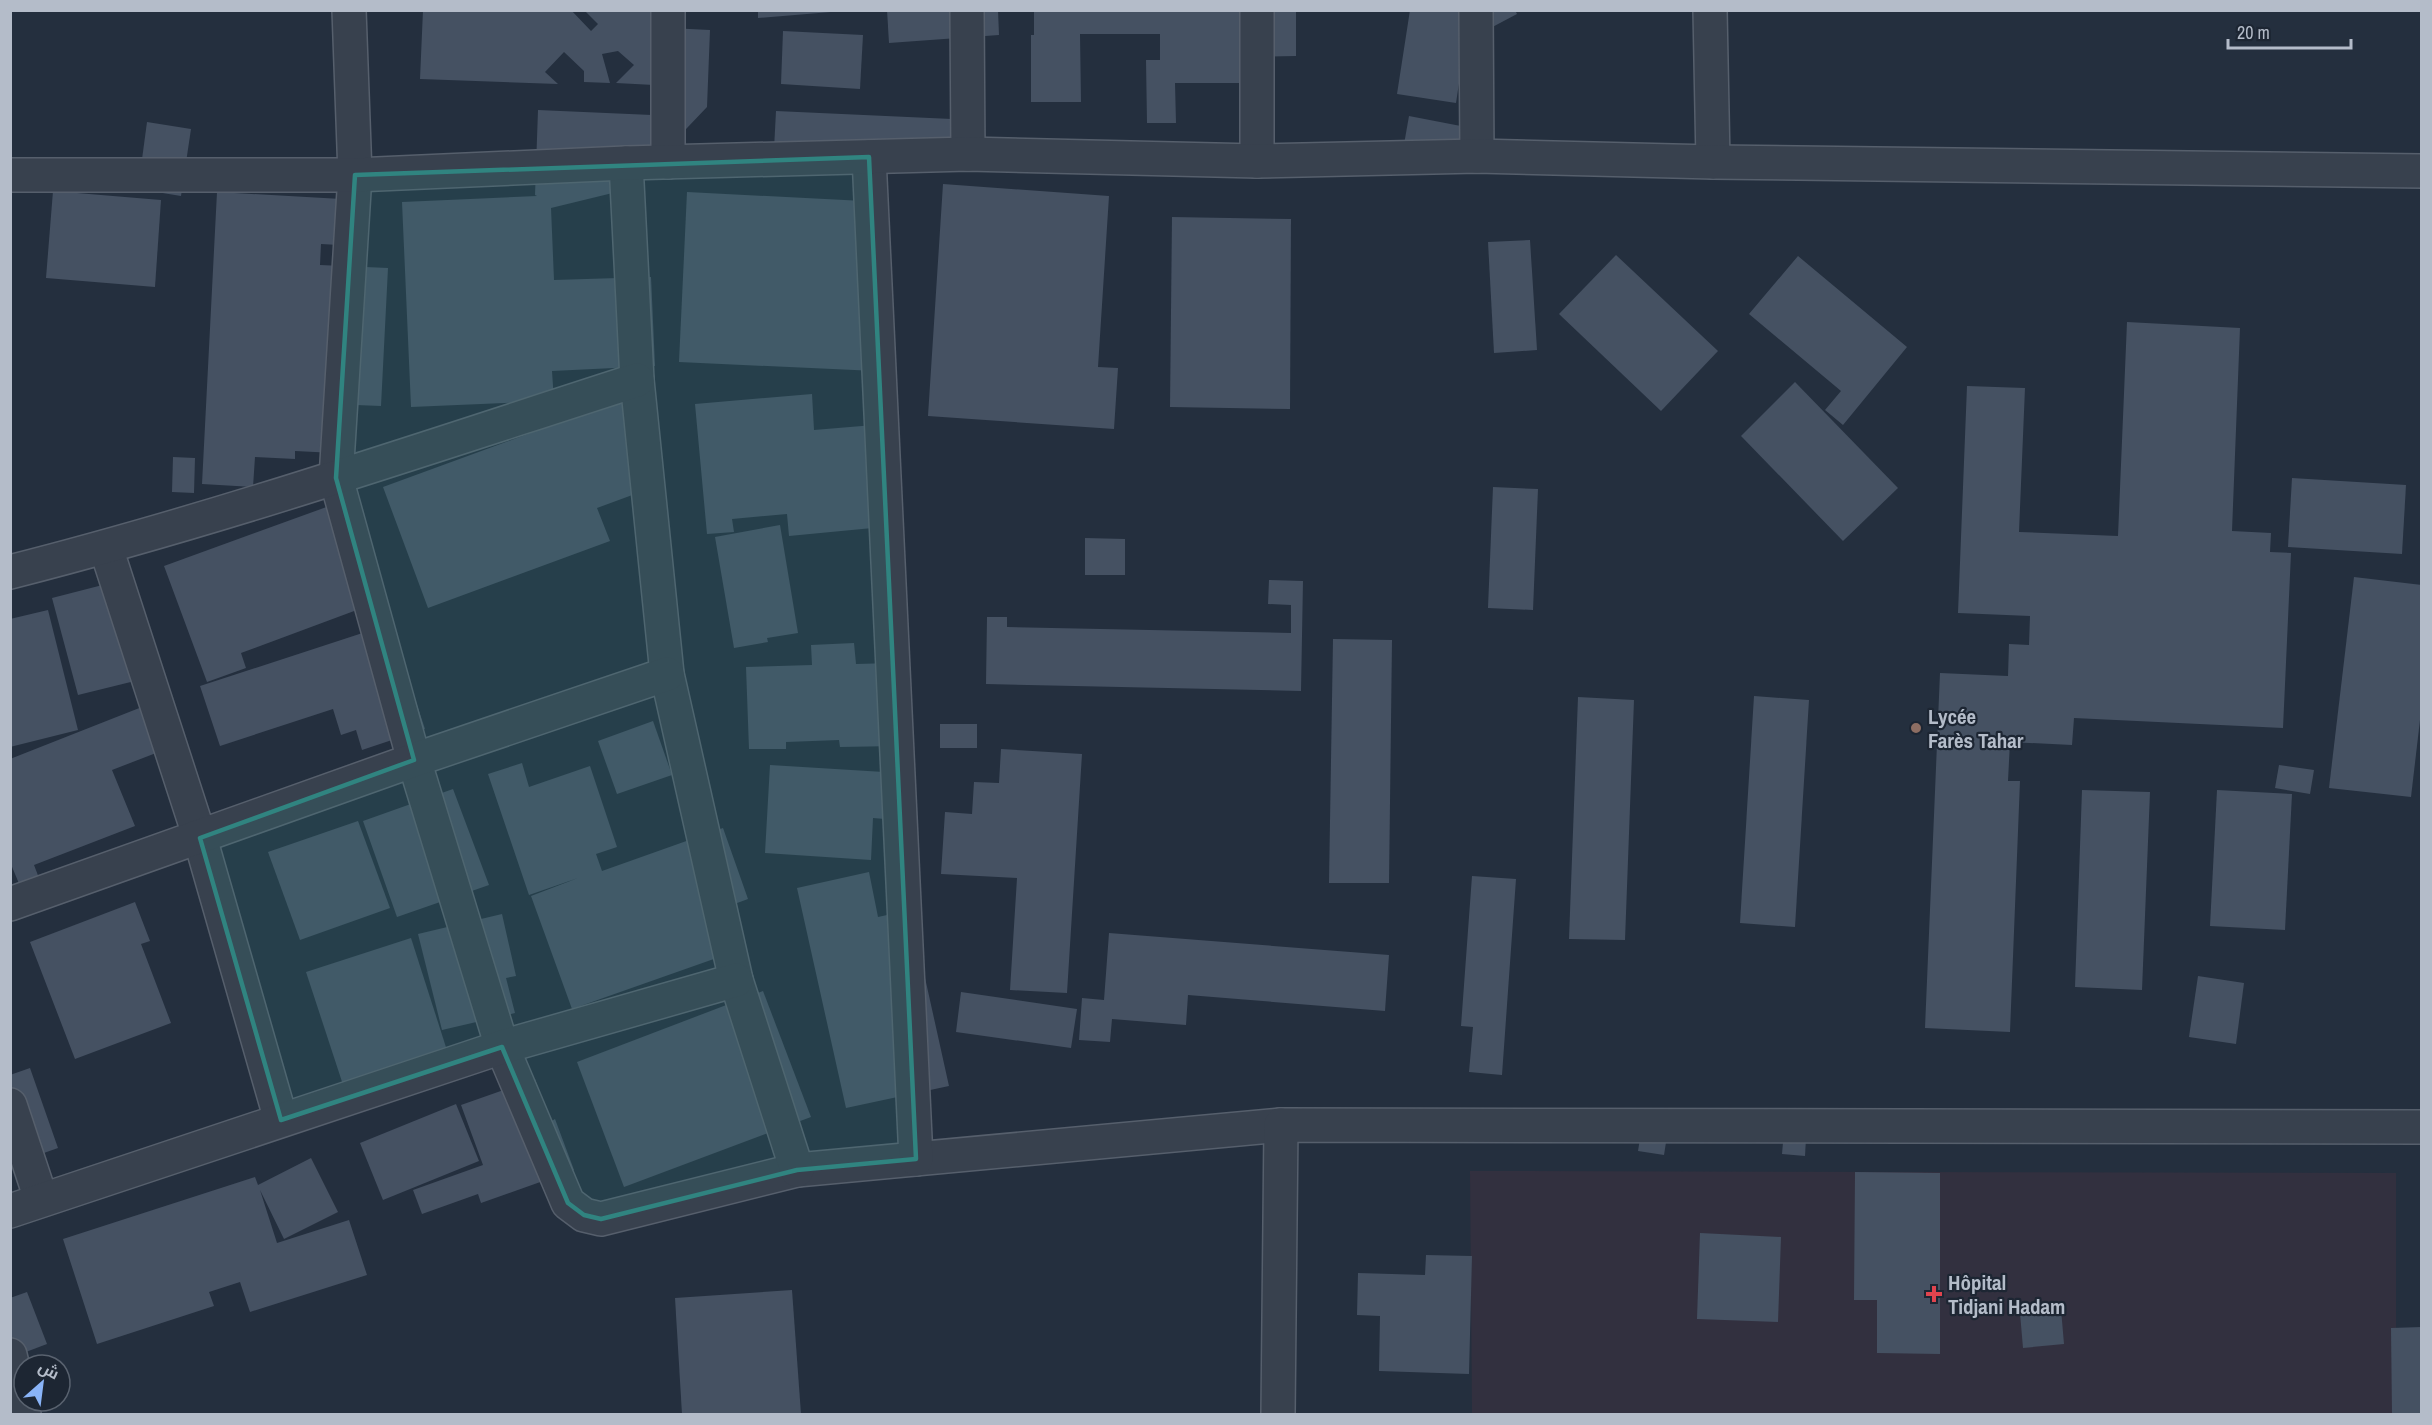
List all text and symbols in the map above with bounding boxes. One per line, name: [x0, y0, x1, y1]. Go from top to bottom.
scale bar: [2228, 12, 2351, 50]
text: 20 m: [2237, 20, 2270, 45]
place label: Lycée Farès Tahar: [1928, 702, 2024, 755]
marker: Lycée Farès Tahar: [1909, 721, 1923, 735]
place label: Hôpital Tidjani Hadam: [1948, 1268, 2065, 1321]
marker: Hôpital Tidjani Hadam: [1925, 1285, 1943, 1303]
north arrow: [12, 1353, 72, 1413]
text: ش: [35, 1355, 63, 1384]

